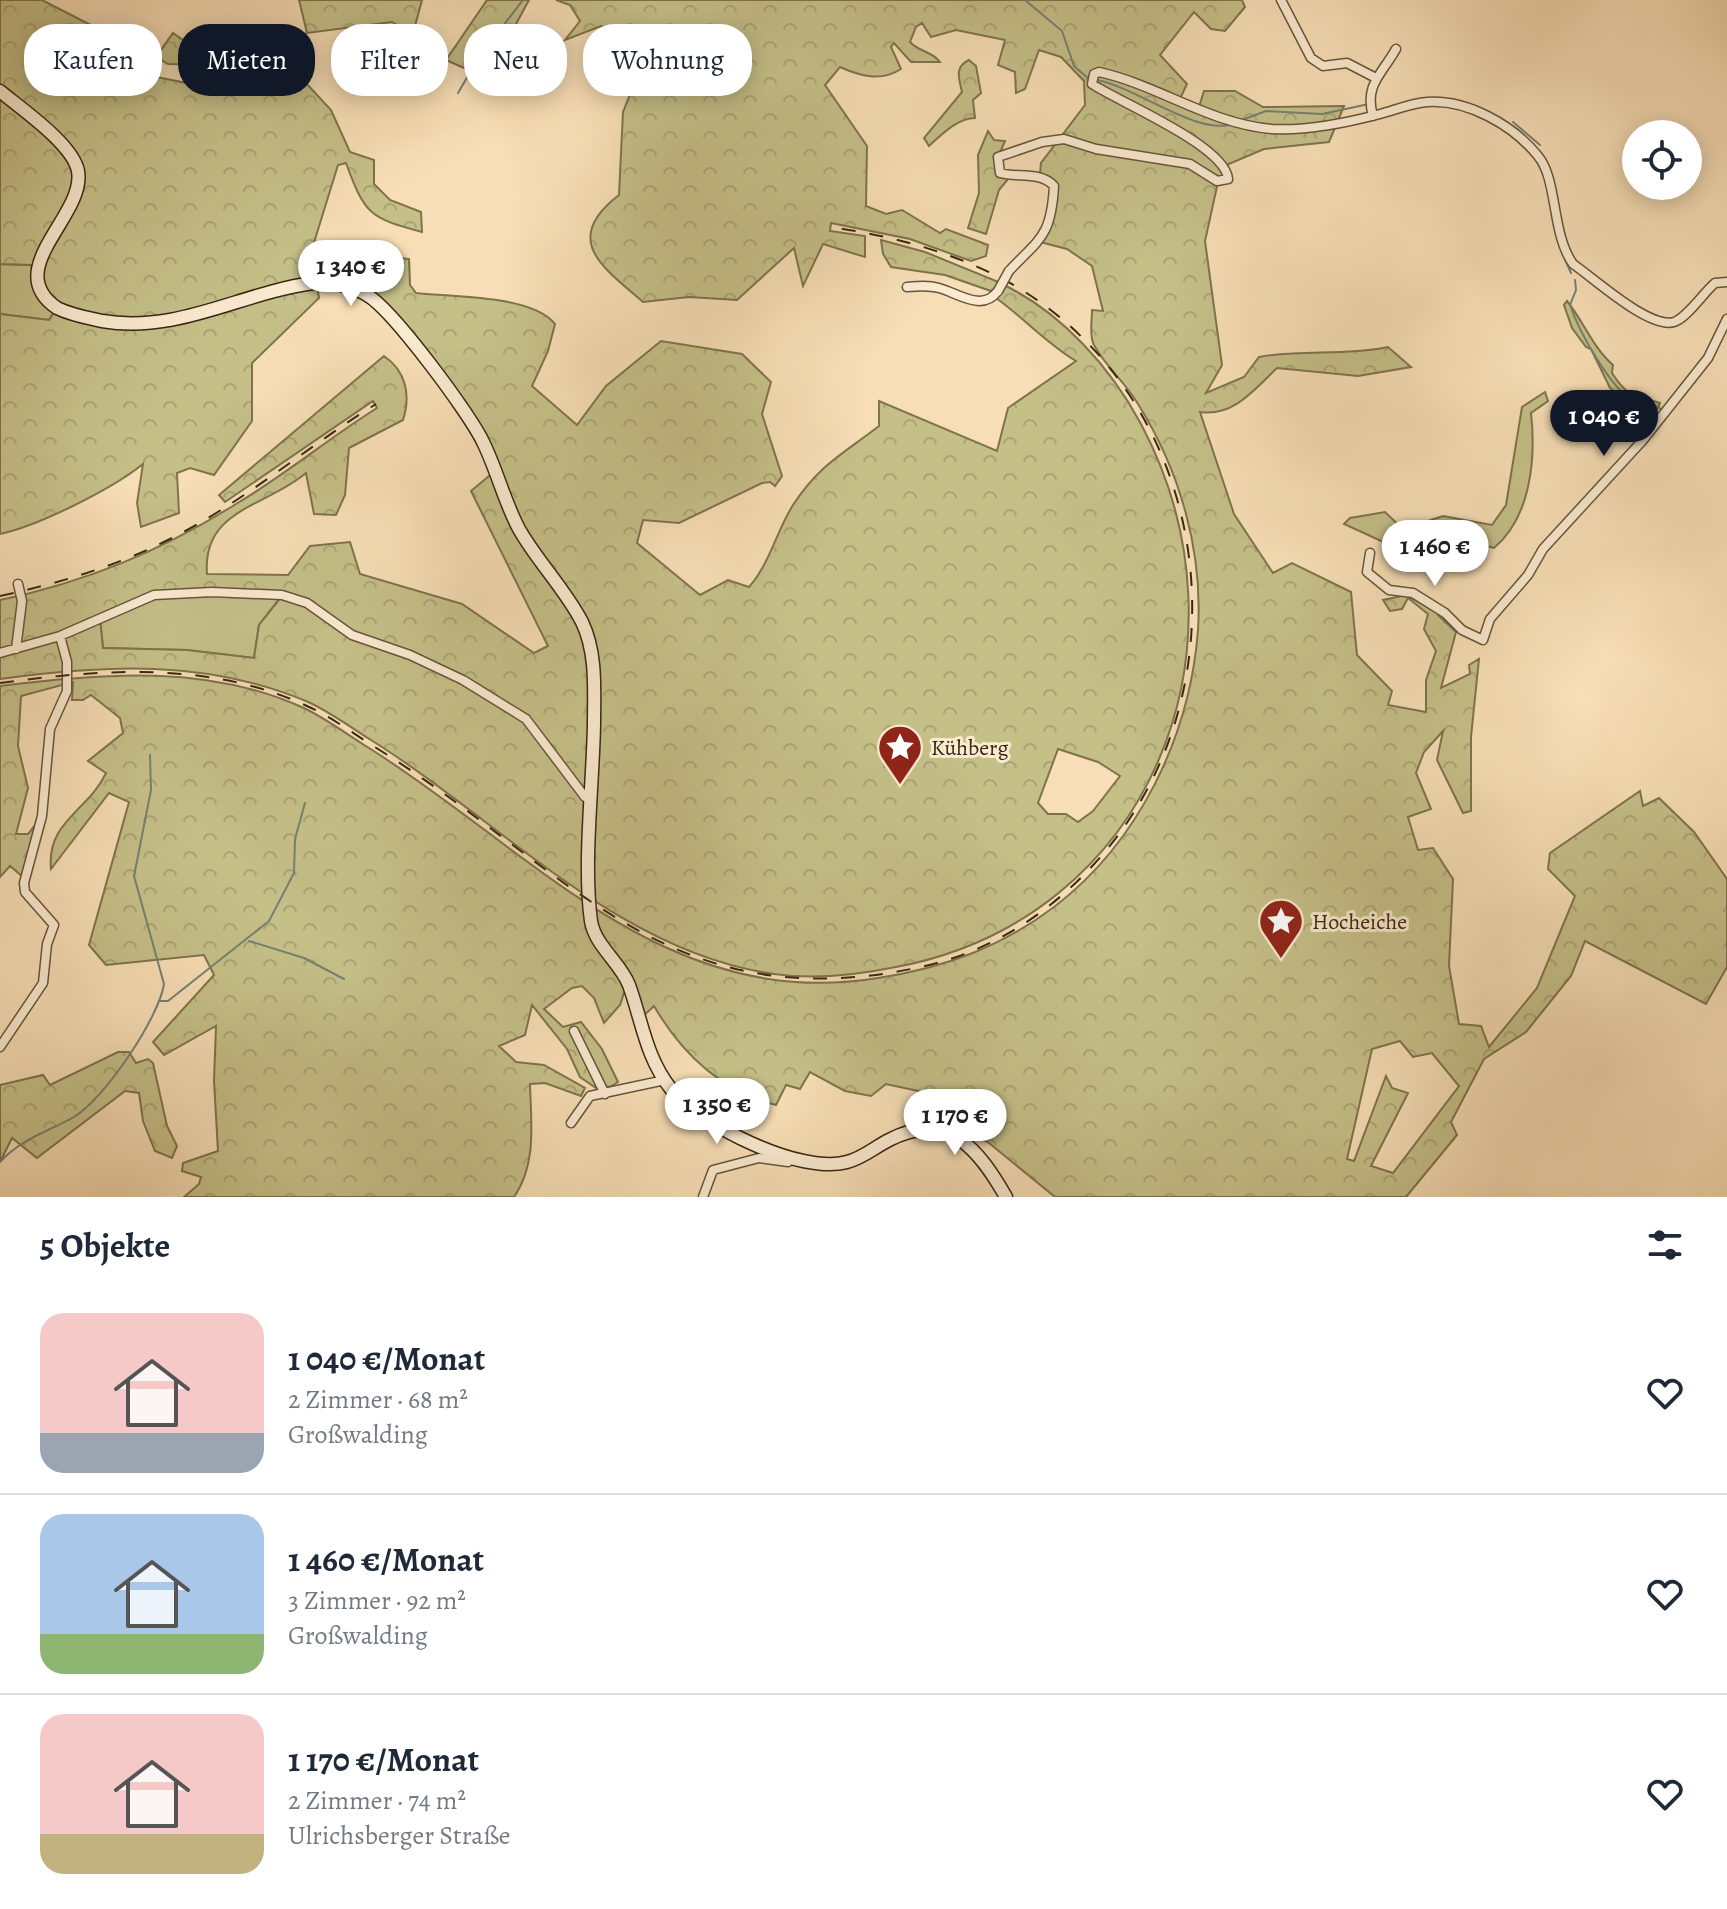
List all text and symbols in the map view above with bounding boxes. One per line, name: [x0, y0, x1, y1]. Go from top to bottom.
chip: Kaufen: [24, 24, 162, 96]
chip: Mieten: [178, 24, 315, 96]
chip: Filter: [331, 24, 448, 96]
chip: Neu: [464, 24, 567, 96]
chip: Wohnung: [583, 24, 752, 96]
map controls: [1622, 120, 1702, 200]
button: locate: [1622, 120, 1702, 200]
pin: 1 340 €: [277, 240, 425, 308]
text: 1 340 €: [316, 248, 386, 283]
pin: 1 040 €: [1530, 390, 1678, 458]
text: 1 040 €: [1568, 398, 1640, 433]
pin: 1 460 €: [1361, 520, 1509, 588]
text: 1 460 €: [1400, 528, 1470, 563]
place icon: Kühberg: [876, 723, 924, 786]
place label: Kühberg: [931, 733, 1009, 763]
place icon: Hocheiche: [1257, 897, 1305, 960]
place label: Hocheiche: [1312, 907, 1407, 937]
pin: 1 350 €: [643, 1078, 791, 1146]
text: 1 350 €: [683, 1086, 751, 1121]
pin: 1 170 €: [881, 1089, 1029, 1157]
text: 1 170 €: [922, 1097, 988, 1132]
text: 5 Objekte: [40, 1222, 170, 1269]
icon: filters: [1643, 1223, 1687, 1267]
text: 1 040 €/Monat: [288, 1335, 485, 1382]
icon: home: [104, 1345, 200, 1441]
icon: heart: [1643, 1371, 1687, 1415]
text: 2 Zimmer · 68 m²: [288, 1382, 468, 1417]
text: Großwalding: [288, 1417, 428, 1452]
text: 1 460 €/Monat: [288, 1536, 484, 1583]
icon: home: [104, 1546, 200, 1642]
icon: heart: [1643, 1572, 1687, 1616]
text: 3 Zimmer · 92 m²: [288, 1583, 466, 1618]
text: Großwalding: [288, 1618, 428, 1653]
text: 1 170 €/Monat: [288, 1736, 479, 1783]
icon: home: [104, 1746, 200, 1842]
icon: heart: [1643, 1772, 1687, 1816]
text: 2 Zimmer · 74 m²: [288, 1783, 466, 1818]
text: Ulrichsberger Straße: [288, 1818, 510, 1853]

